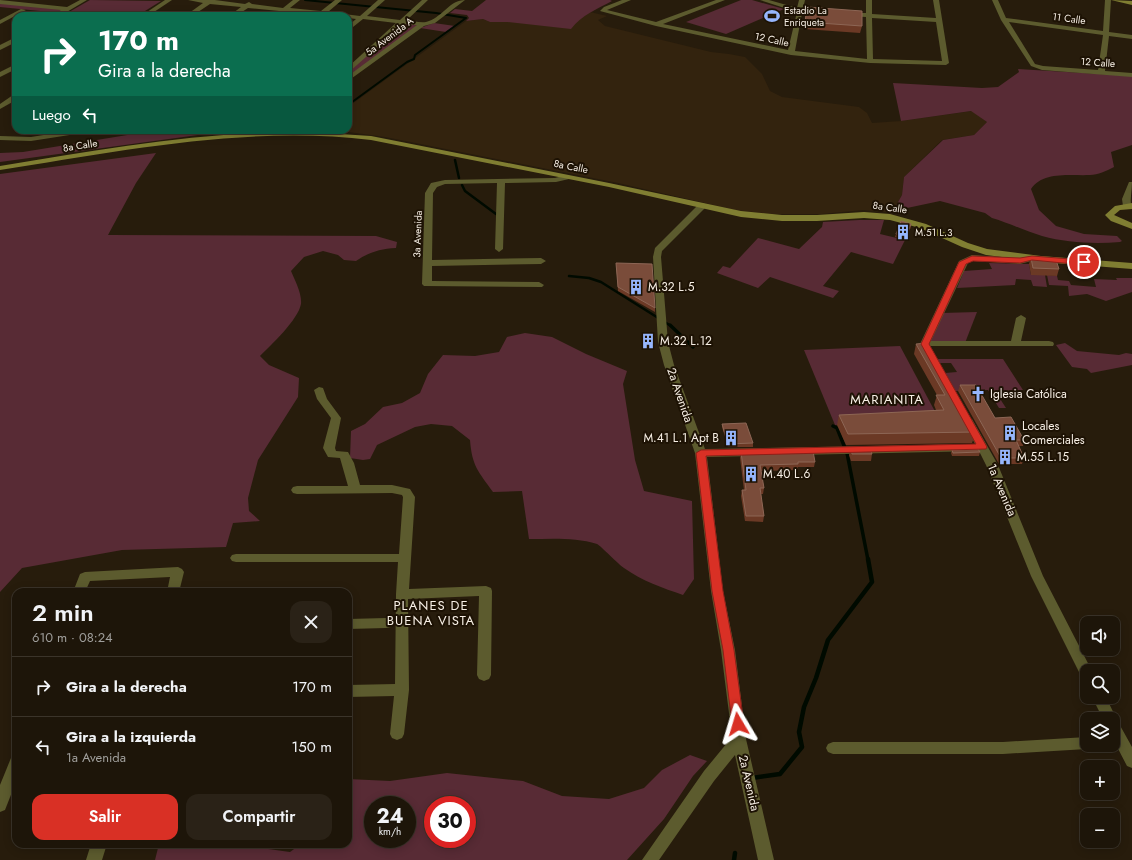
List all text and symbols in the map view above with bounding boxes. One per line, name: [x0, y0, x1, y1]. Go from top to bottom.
place label: Estadio La Enriqueta: [784, 3, 827, 30]
sports icon: Estadio La Enriqueta: [763, 7, 781, 25]
street label: 11 Calle: [1051, 9, 1087, 28]
street label: 5a Avenida A: [362, 13, 417, 60]
text: 170 m: [98, 20, 179, 61]
icon: right: [32, 28, 84, 80]
street label: 12 Calle: [753, 29, 790, 50]
street label: 12 Calle: [1080, 54, 1116, 71]
text: Gira a la derecha: [98, 58, 231, 84]
text: Luego: [32, 104, 71, 126]
icon: left: [79, 104, 101, 126]
street label: 8a Calle: [62, 135, 98, 156]
street label: 8a Calle: [552, 156, 589, 177]
street label: 8a Calle: [872, 198, 908, 217]
street label: 3a Avenida: [409, 210, 426, 258]
building icon: M.51 L.3: [894, 223, 912, 241]
place label: M.51 L.3: [915, 225, 953, 240]
pin: [1067, 245, 1101, 279]
icon: arrive: [1073, 251, 1095, 273]
building icon: M.32 L.5: [627, 278, 645, 296]
place label: M.32 L.5: [648, 278, 695, 296]
building icon: M.32 L.12: [639, 332, 657, 350]
place label: M.32 L.12: [660, 332, 712, 350]
street label: 2a Avenida: [662, 365, 698, 425]
church icon: Iglesia Católica: [969, 385, 987, 403]
place label: Iglesia Católica: [990, 385, 1067, 403]
district label: MARIANITA: [850, 390, 924, 409]
place label: Locales Comerciales: [1022, 417, 1085, 449]
building icon: Locales Comerciales: [1001, 424, 1019, 442]
place label: M.41 L.1 Apt B: [643, 429, 719, 447]
building icon: M.41 L.1 Apt B: [722, 429, 740, 447]
building icon: M.55 L.15: [996, 448, 1014, 466]
place label: M.55 L.15: [1017, 448, 1069, 466]
street label: 1a Avenida: [983, 461, 1021, 519]
building icon: M.40 L.6: [742, 465, 760, 483]
place label: M.40 L.6: [763, 465, 810, 483]
text: 2 min: [32, 595, 94, 630]
district label: PLANES DE BUENA VISTA: [387, 596, 475, 630]
button: close: [290, 601, 332, 643]
map controls: [1080, 616, 1120, 848]
button: sound: [1080, 616, 1120, 656]
text: 610 m · 08:24: [32, 628, 113, 647]
button: search: [1080, 664, 1120, 704]
icon: right: [32, 676, 54, 698]
text: Gira a la derecha: [66, 676, 187, 698]
text: 170 m: [292, 676, 332, 698]
position arrow: [717, 703, 759, 745]
button: layers: [1080, 712, 1120, 752]
text: Gira a la izquierda: [66, 726, 196, 748]
icon: left: [32, 736, 54, 758]
text: 150 m: [292, 736, 332, 758]
text: 1a Avenida: [66, 748, 126, 767]
street label: 2a Avenida: [734, 753, 764, 813]
button: +: [1080, 760, 1120, 800]
button: Salir: [32, 794, 178, 840]
button: Compartir: [186, 794, 332, 840]
speed limit sign: 30: [424, 796, 476, 848]
text: 24: [376, 802, 404, 831]
button: −: [1080, 808, 1120, 848]
text: km/h: [379, 824, 401, 839]

